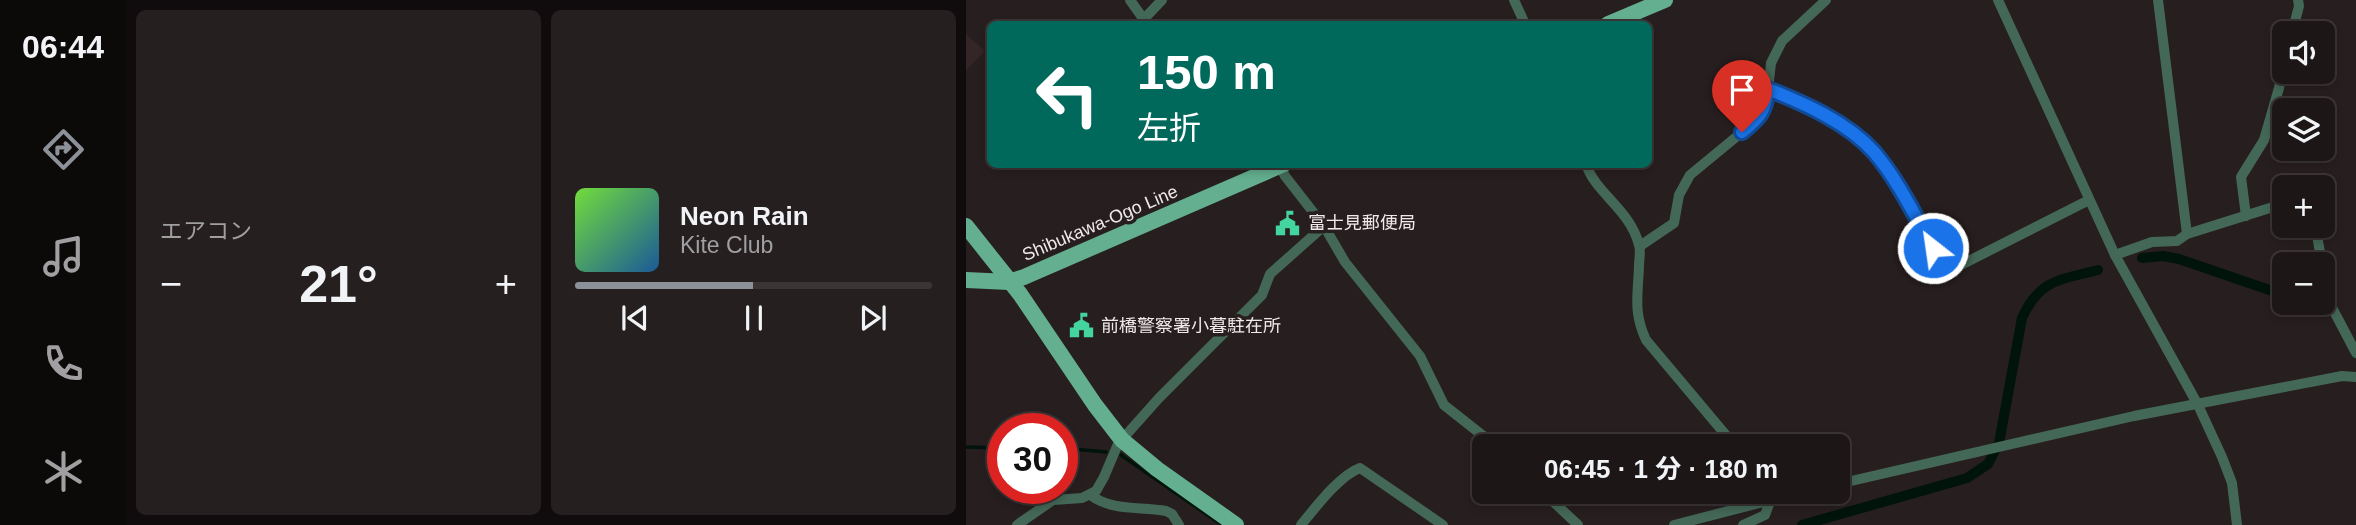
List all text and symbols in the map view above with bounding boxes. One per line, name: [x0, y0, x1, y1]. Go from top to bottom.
map controls: [2272, 21, 2335, 315]
button: sound: [2272, 21, 2335, 84]
text: 06:44: [22, 29, 104, 65]
text: 150 m: [1137, 45, 1276, 99]
icon: left: [1022, 49, 1113, 140]
pin: [1712, 60, 1772, 132]
icon: arrive: [1723, 71, 1761, 109]
button: layers: [2272, 98, 2335, 161]
text: 左折: [1137, 110, 1201, 146]
icon: directions: [39, 125, 88, 174]
button: +: [2272, 175, 2335, 238]
street label: Shibukawa-Ogo Line: [1019, 181, 1181, 265]
text: Neon Rain: [680, 201, 809, 231]
public building icon: 富士見郵便局: [1274, 209, 1302, 237]
position arrow: [1896, 211, 1970, 285]
place label: 富士見郵便局: [1308, 213, 1416, 233]
text: エアコン: [160, 218, 252, 244]
icon: music: [39, 232, 88, 281]
text: Kite Club: [680, 232, 773, 258]
button: −: [2272, 252, 2335, 315]
text: 21°: [299, 255, 378, 313]
text: −: [160, 263, 182, 305]
text: +: [495, 263, 517, 305]
icon: previous: [616, 299, 654, 337]
icon: pause: [735, 299, 773, 337]
icon: next: [854, 299, 892, 337]
public building icon: 前橋警察署小暮駐在所: [1067, 312, 1095, 340]
place label: 前橋警察署小暮駐在所: [1101, 316, 1281, 336]
icon: phone: [39, 339, 88, 388]
speed limit sign: 30: [987, 413, 1078, 504]
icon: climate: [39, 447, 88, 496]
text: 06:45 · 1 分 · 180 m: [1544, 454, 1778, 484]

